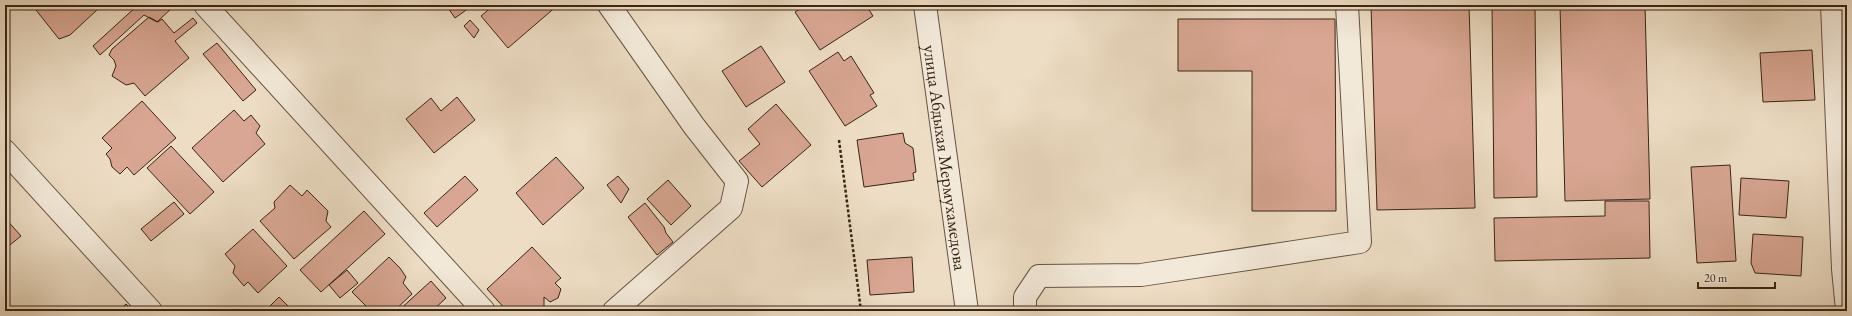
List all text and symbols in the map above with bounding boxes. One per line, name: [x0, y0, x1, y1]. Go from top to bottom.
street label: улица Абдыхая Мермухамедова: [919, 43, 973, 273]
scale bar: [1698, 264, 1775, 290]
text: 20 m: [1704, 270, 1728, 286]

